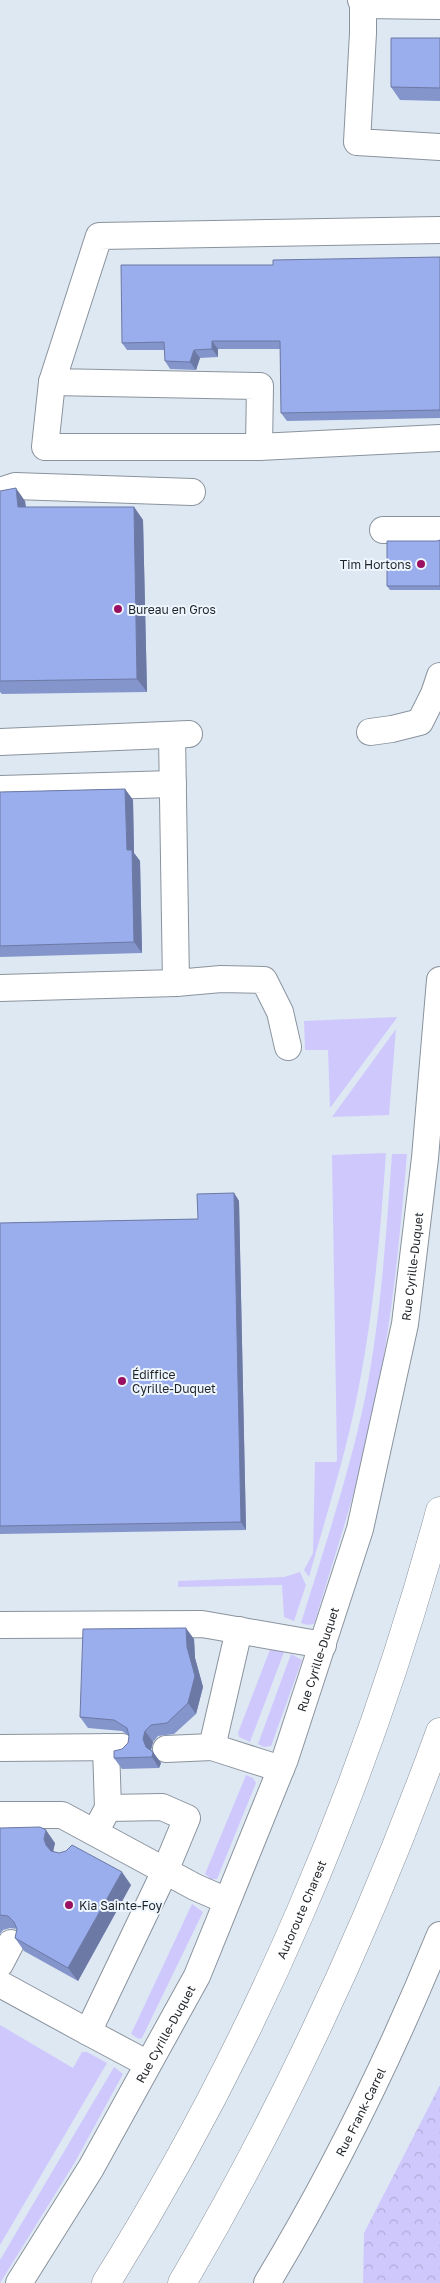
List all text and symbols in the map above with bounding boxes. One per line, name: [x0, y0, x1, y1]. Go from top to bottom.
place label: Tim Hortons: [340, 557, 411, 572]
marker: Tim Hortons: [415, 558, 427, 570]
place label: Bureau en Gros: [128, 602, 216, 617]
marker: Bureau en Gros: [112, 603, 124, 615]
street label: Rue Cyrille-Duquet: [398, 1211, 426, 1321]
place label: Édiffice Cyrille-Duquet: [132, 1367, 216, 1396]
marker: Édiffice Cyrille-Duquet: [116, 1375, 128, 1387]
street label: Rue Cyrille-Duquet: [293, 1605, 342, 1714]
street label: Autoroute Charest: [273, 1858, 329, 1961]
place label: Kia Sainte-Foy: [79, 1898, 163, 1913]
marker: Kia Sainte-Foy: [63, 1899, 75, 1911]
street label: Rue Cyrille-Duquet: [132, 1982, 198, 2085]
street label: Rue Frank-Carrel: [332, 2065, 388, 2159]

